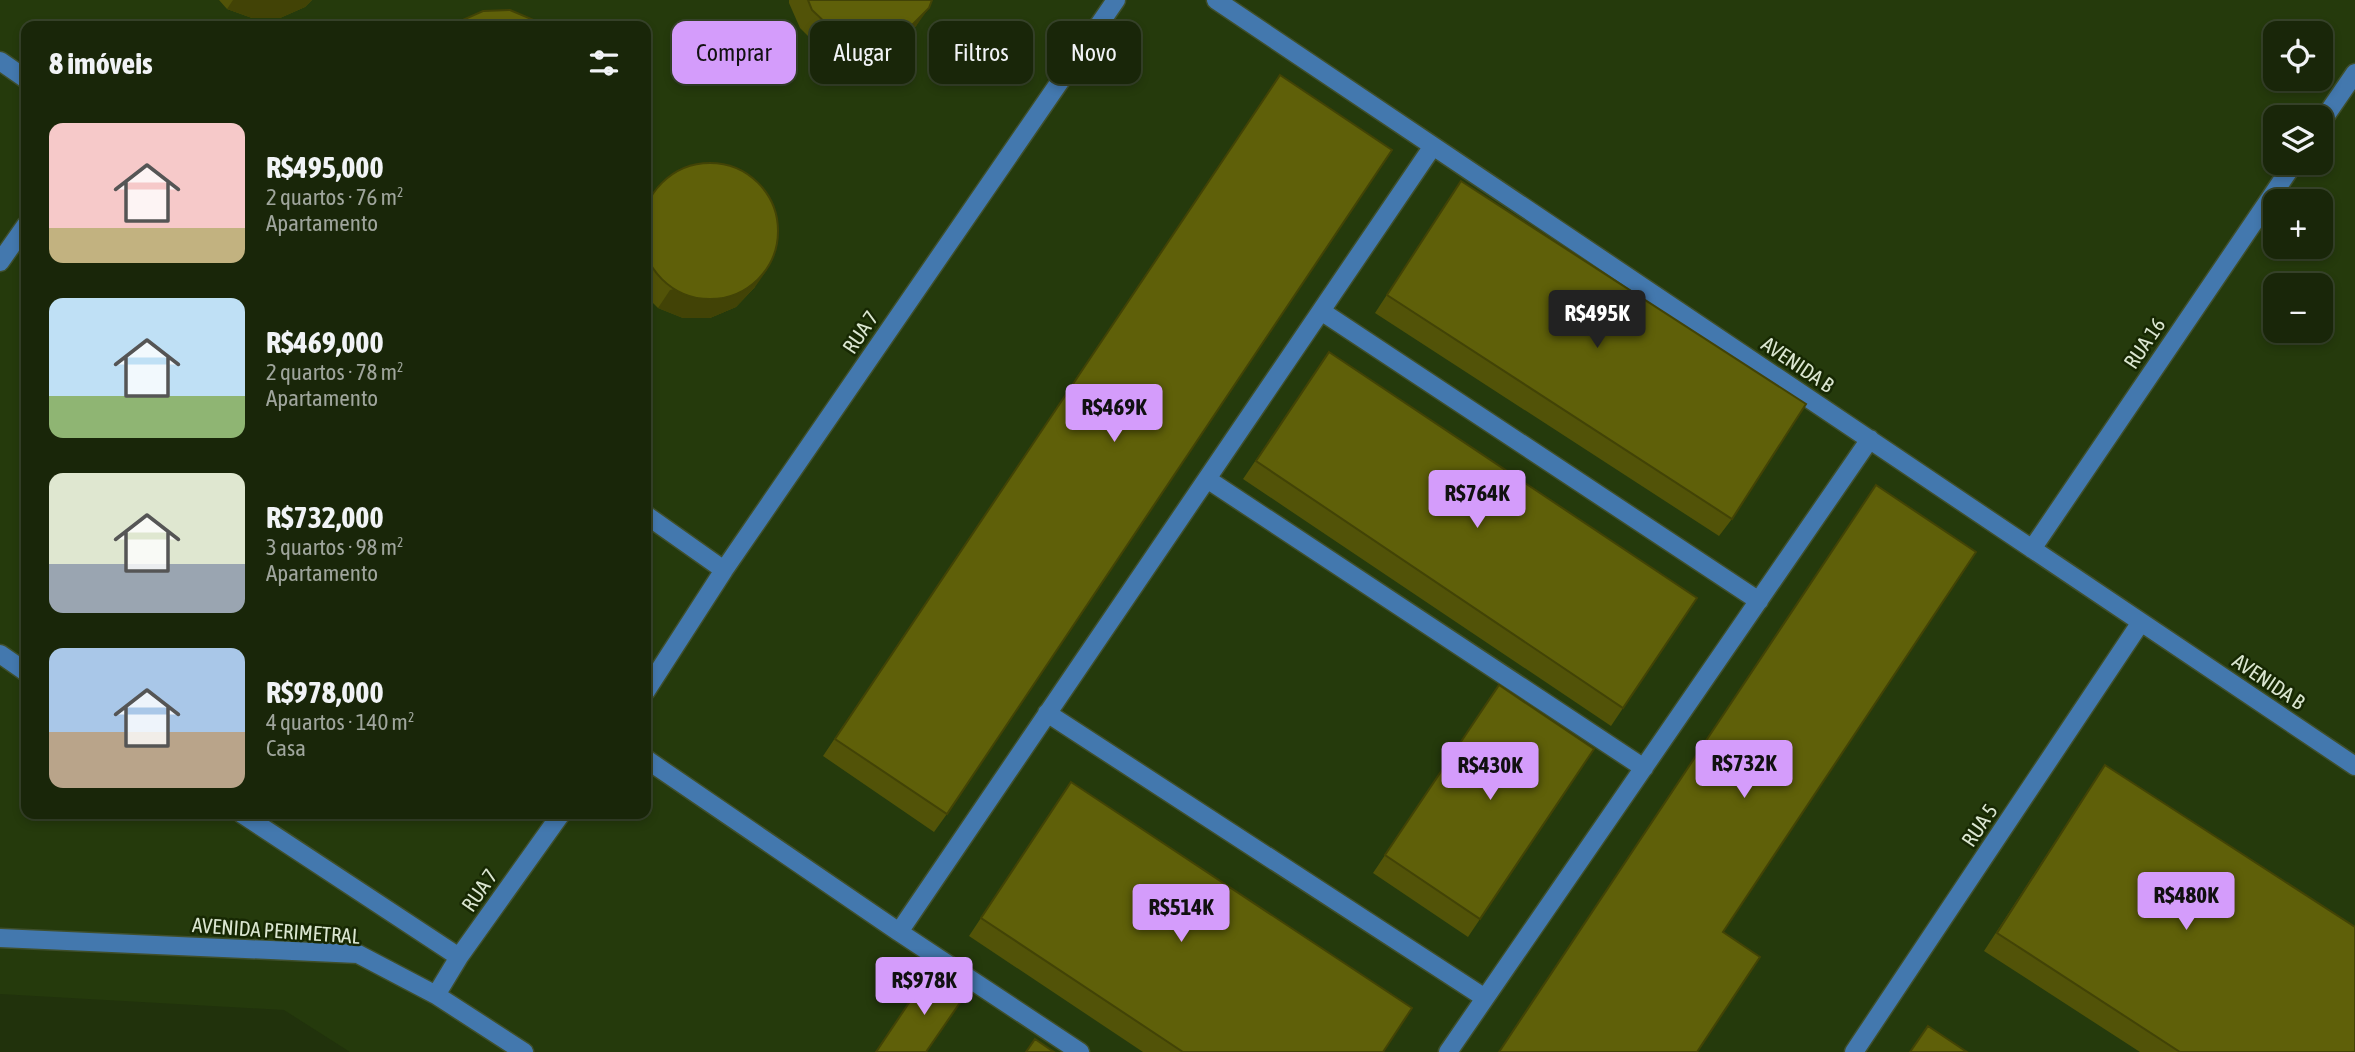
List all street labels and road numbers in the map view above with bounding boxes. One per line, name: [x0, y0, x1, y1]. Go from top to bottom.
street label: RUA 7: [837, 306, 883, 358]
street label: RUA 16: [2118, 313, 2170, 373]
street label: AVENIDA B: [1757, 331, 1839, 397]
street label: AVENIDA B: [2228, 648, 2310, 714]
street label: RUA 5: [1956, 799, 2002, 851]
street label: RUA 7: [456, 864, 502, 916]
street label: AVENIDA PERIMETRAL: [191, 912, 361, 948]

